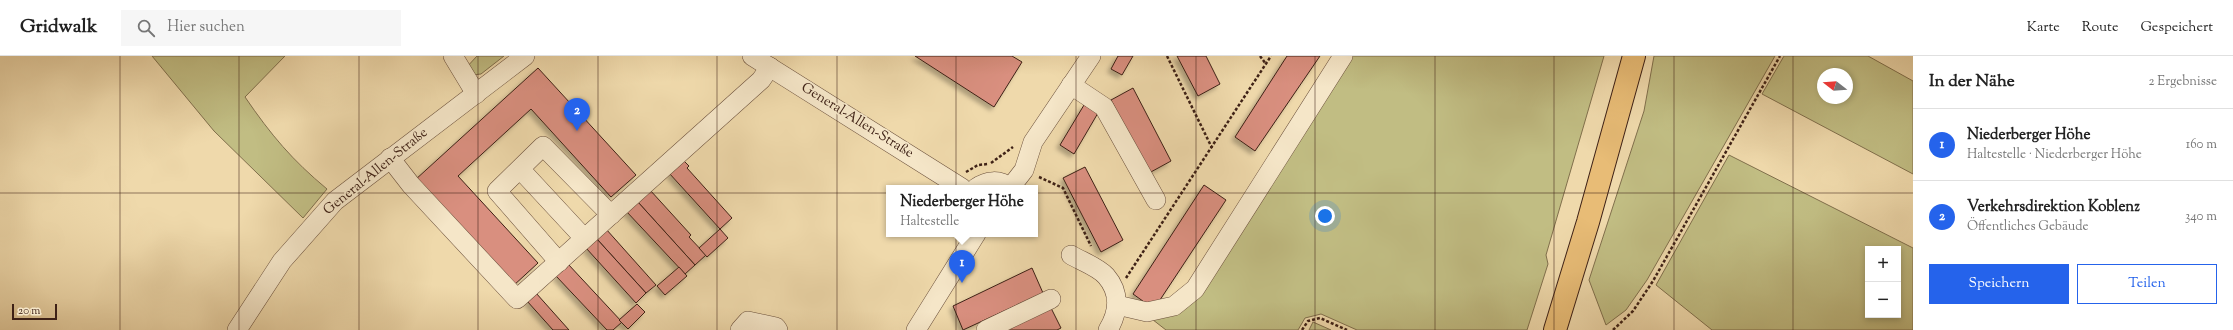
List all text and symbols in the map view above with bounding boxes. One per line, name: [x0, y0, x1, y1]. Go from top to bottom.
search box: [121, 10, 401, 46]
text: Gridwalk: [20, 14, 97, 41]
icon: search: [135, 17, 157, 39]
text: Hier suchen: [167, 17, 245, 38]
text: Karte: [2027, 18, 2060, 38]
text: Route: [2082, 18, 2118, 38]
text: Gespeichert: [2140, 18, 2213, 38]
north arrow: [1817, 68, 1853, 104]
text: In der Nähe: [1929, 70, 2015, 94]
text: 2 Ergebnisse: [2148, 73, 2217, 91]
street label: General-Allen-Straße: [797, 78, 917, 164]
pin: 2: [564, 98, 590, 131]
street label: General-Allen-Straße: [319, 124, 433, 220]
text: Niederberger Höhe: [1967, 125, 2090, 146]
text: 1: [1940, 136, 1944, 154]
text: 160 m: [2186, 136, 2217, 154]
text: Haltestelle · Niederberger Höhe: [1967, 146, 2142, 164]
popup: [886, 185, 1038, 237]
text: Niederberger Höhe: [900, 192, 1024, 213]
text: Verkehrsdirektion Koblenz: [1967, 197, 2140, 218]
your location: [1315, 206, 1335, 226]
text: 2: [1939, 208, 1945, 226]
text: 340 m: [2185, 208, 2217, 226]
text: Haltestelle: [900, 213, 959, 231]
text: Öffentliches Gebäude: [1967, 218, 2089, 236]
map controls: [1865, 246, 1901, 318]
button: +: [1865, 246, 1901, 282]
pin: 1: [949, 250, 975, 283]
button: Speichern: [1929, 264, 2069, 304]
button: Teilen: [2077, 264, 2217, 304]
button: −: [1865, 282, 1901, 318]
scale bar: [12, 302, 57, 321]
text: 20 m: [18, 303, 40, 319]

